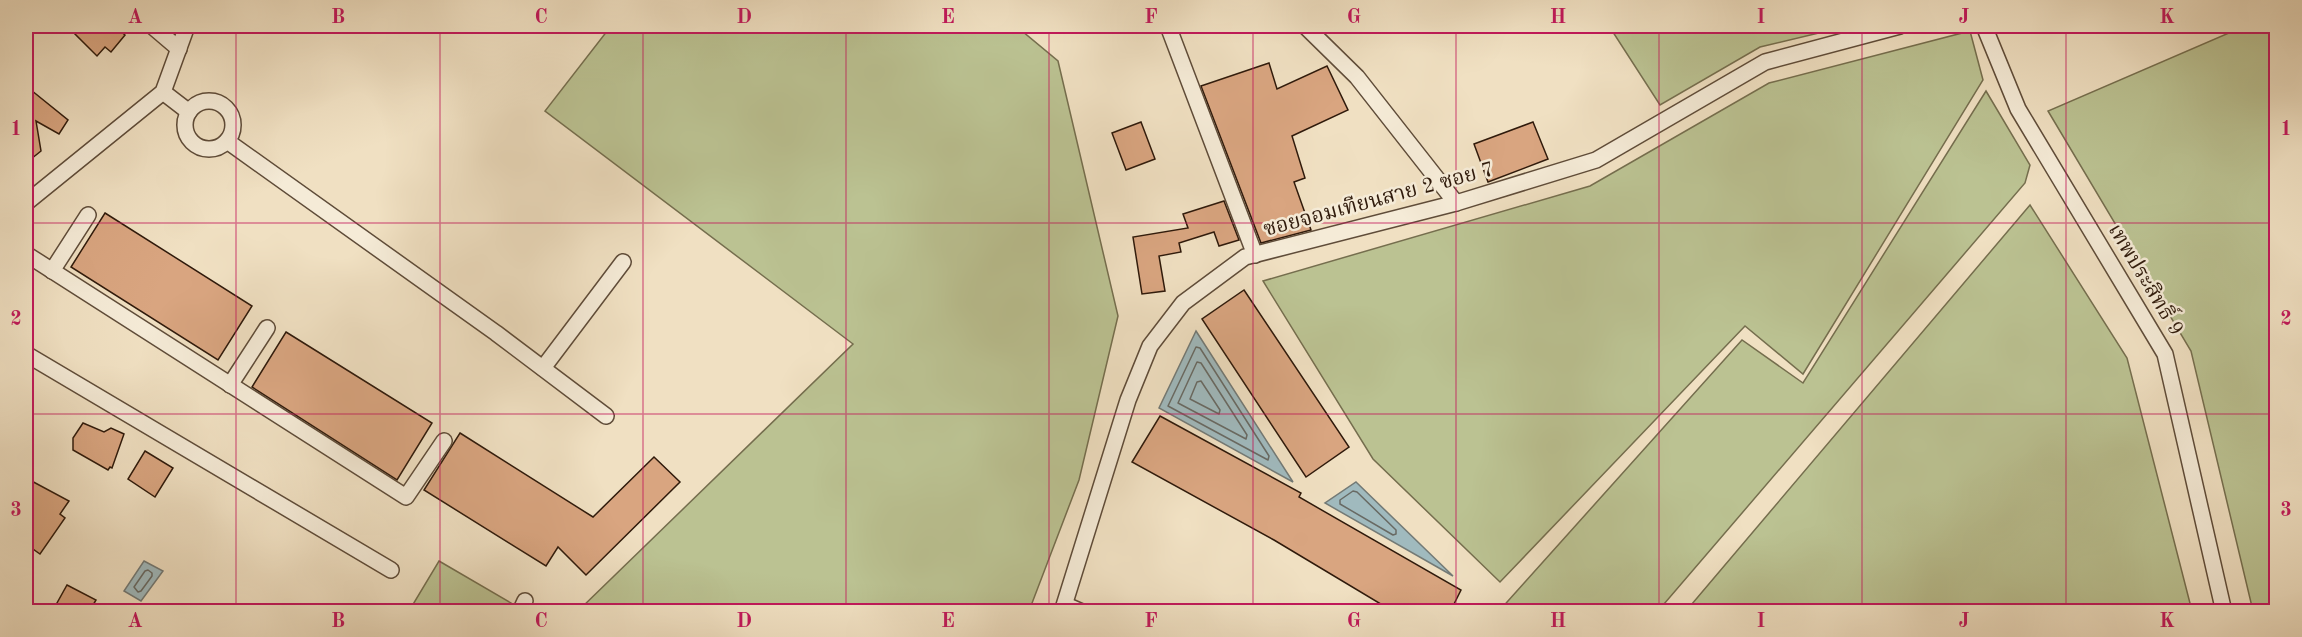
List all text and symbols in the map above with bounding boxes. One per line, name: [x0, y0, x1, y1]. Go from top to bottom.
text: A: [127, 8, 143, 28]
text: B: [331, 8, 345, 28]
text: C: [534, 8, 548, 28]
text: D: [736, 8, 752, 28]
text: E: [941, 8, 955, 28]
text: F: [1144, 8, 1158, 28]
text: G: [1347, 8, 1361, 28]
text: H: [1550, 8, 1566, 28]
text: I: [1757, 8, 1765, 28]
text: J: [1959, 8, 1970, 28]
text: K: [2159, 8, 2175, 28]
text: 1: [10, 120, 22, 140]
text: 1: [2280, 120, 2292, 140]
street label: ซอยจอมเทียนสาย 2 ซอย 7: [1261, 156, 1497, 241]
street label: เทพประสิทธิ์ 9: [2103, 217, 2192, 340]
text: 2: [10, 310, 22, 330]
text: 2: [2280, 310, 2292, 330]
text: 3: [10, 501, 22, 521]
text: 3: [2280, 501, 2292, 521]
text: A: [127, 612, 143, 632]
text: B: [331, 612, 345, 632]
text: C: [534, 612, 548, 632]
text: D: [736, 612, 752, 632]
text: E: [941, 612, 955, 632]
text: F: [1144, 612, 1158, 632]
text: G: [1347, 612, 1361, 632]
text: H: [1550, 612, 1566, 632]
text: I: [1757, 612, 1765, 632]
text: J: [1959, 612, 1970, 632]
text: K: [2159, 612, 2175, 632]

